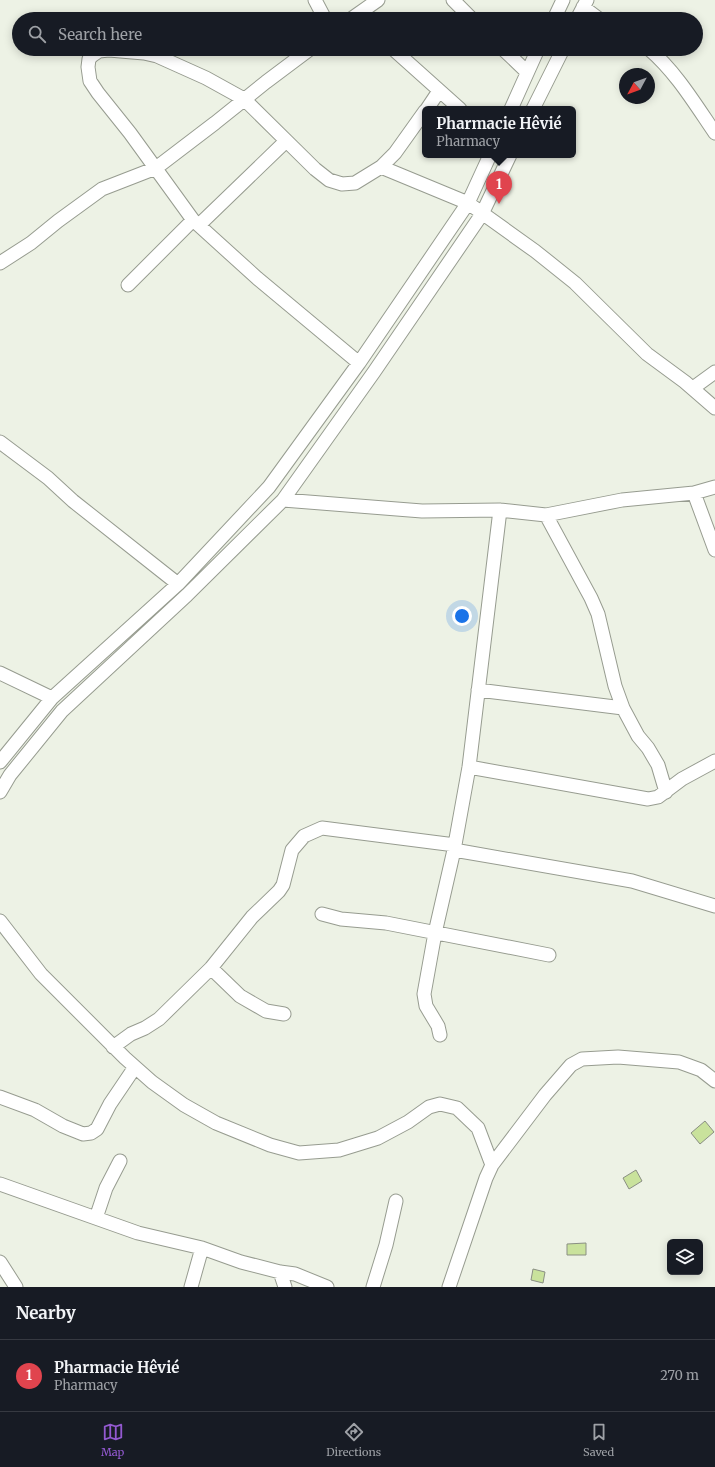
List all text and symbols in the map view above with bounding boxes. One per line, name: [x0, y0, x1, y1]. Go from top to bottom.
search box: [12, 12, 703, 56]
icon: search: [26, 23, 48, 45]
text: Search here: [58, 25, 142, 44]
north arrow: [619, 68, 655, 104]
popup: [422, 106, 576, 158]
text: Pharmacie Hêvié: [436, 114, 562, 133]
text: Pharmacy: [436, 133, 500, 150]
pin: 1: [486, 171, 512, 204]
your location: [452, 606, 472, 626]
map controls: [667, 1239, 703, 1275]
button: layers: [667, 1239, 703, 1275]
text: Nearby: [16, 1302, 76, 1324]
text: Pharmacie Hêvié: [54, 1358, 179, 1377]
text: 1: [26, 1367, 32, 1384]
text: 270 m: [660, 1367, 699, 1384]
text: Pharmacy: [54, 1377, 118, 1394]
tab: Map: [101, 1421, 124, 1459]
tab: Directions: [326, 1421, 381, 1459]
tab: Saved: [583, 1421, 614, 1459]

